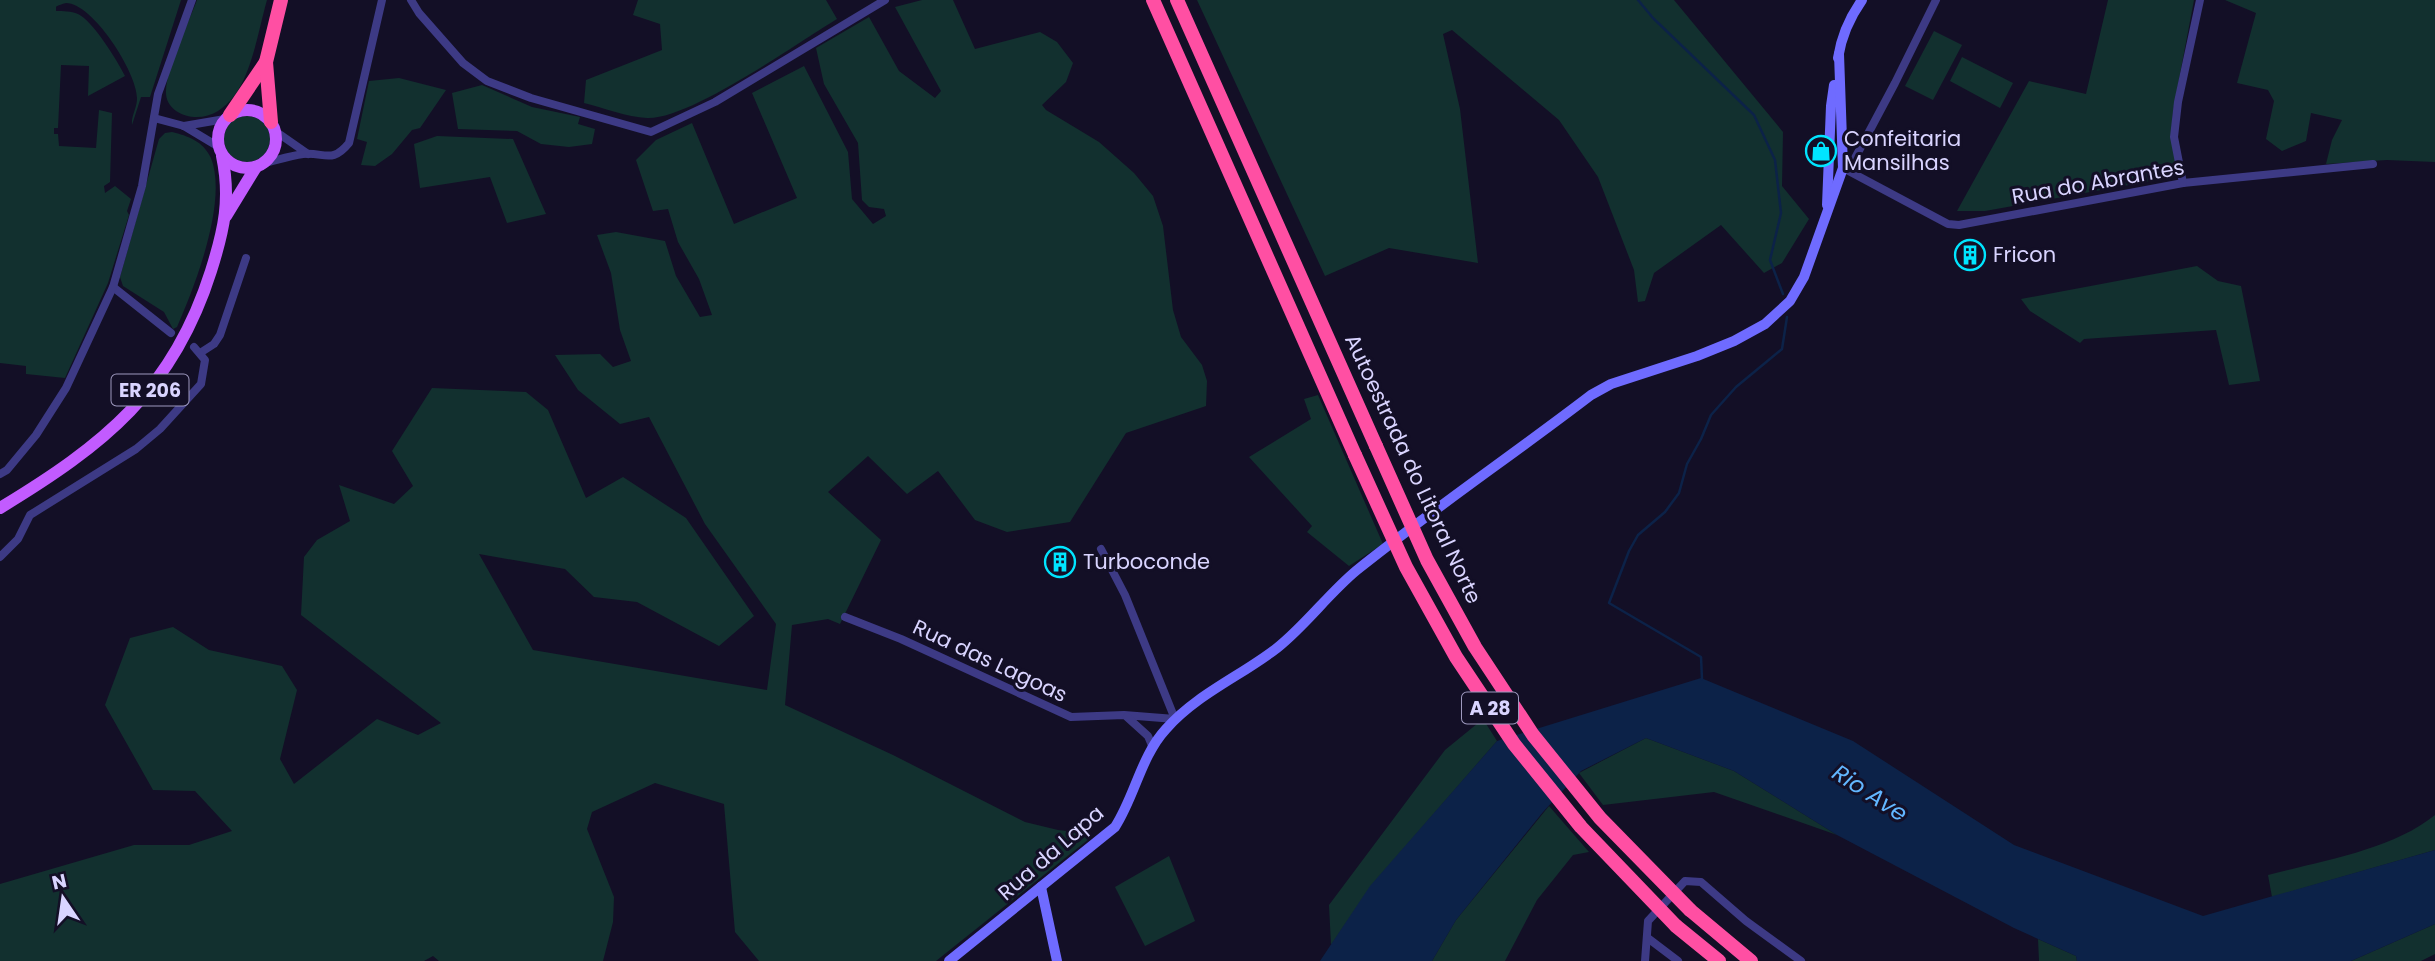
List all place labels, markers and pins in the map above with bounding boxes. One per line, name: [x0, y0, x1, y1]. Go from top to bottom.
place label: Confeitaria Mansilhas: [1844, 124, 1961, 177]
shop icon: Confeitaria Mansilhas: [1804, 134, 1838, 168]
building icon: Fricon: [1953, 238, 1987, 272]
place label: Fricon: [1993, 240, 2056, 269]
building icon: Turboconde: [1043, 545, 1077, 579]
place label: Turboconde: [1083, 547, 1210, 576]

